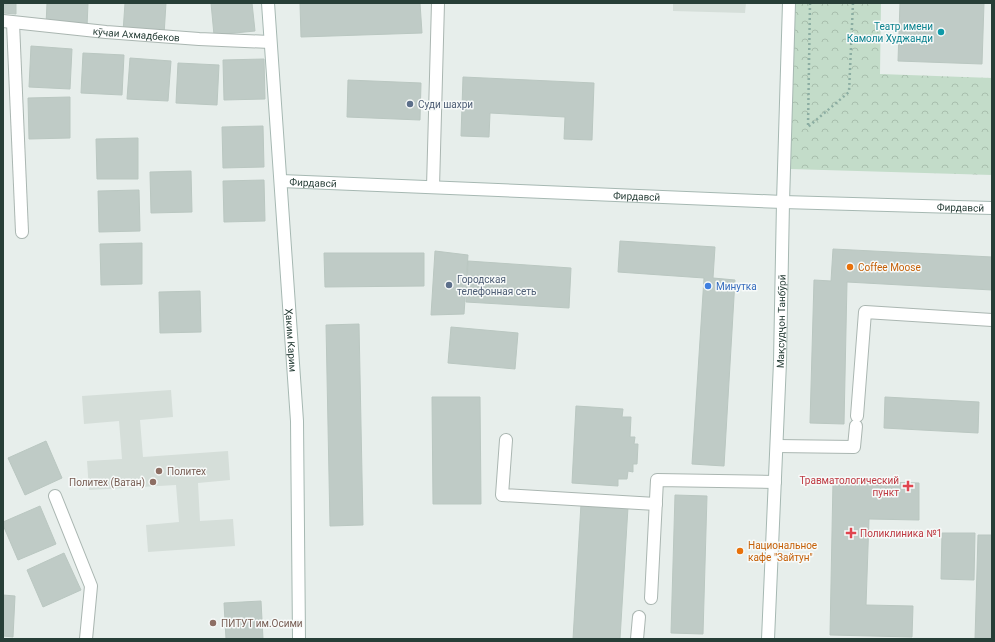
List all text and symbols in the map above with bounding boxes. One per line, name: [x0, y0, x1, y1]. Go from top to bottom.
place label: Театр имени Камоли Худжанди: [847, 21, 933, 44]
street label: кӯчаи Ахмадбеков: [92, 25, 181, 43]
marker: Театр имени Камоли Худжанди: [936, 27, 946, 37]
marker: Суди шахри: [405, 99, 415, 109]
place label: Суди шахри: [418, 99, 473, 110]
street label: Фирдавсӣ: [289, 175, 337, 189]
street label: Фирдавсӣ: [613, 188, 661, 202]
street label: Фирдавсӣ: [937, 200, 984, 213]
marker: Coffee Moose: [845, 262, 855, 272]
place label: Coffee Moose: [858, 262, 921, 273]
place label: Городская телефонная сеть: [457, 274, 536, 297]
street label: Мақсудҷон Танбӯрӣ: [774, 274, 787, 368]
marker: Городская телефонная сеть: [444, 280, 454, 290]
marker: Минутка: [703, 281, 713, 291]
place label: Минутка: [716, 281, 757, 292]
street label: Ҳаким Карим: [284, 308, 299, 372]
marker: Политех: [154, 466, 164, 476]
place label: Политех: [167, 466, 206, 477]
place label: Травматологический пункт: [799, 475, 899, 498]
place label: Политех (Ватан): [69, 477, 145, 489]
marker: Политех (Ватан): [148, 477, 158, 487]
marker: Травматологический пункт: [902, 480, 914, 492]
marker: Поликлиника №1: [845, 527, 857, 539]
place label: Поликлиника №1: [860, 528, 942, 539]
place label: Национальное кафе "Зайтун": [748, 540, 817, 563]
marker: Национальное кафе "Зайтун": [735, 546, 745, 556]
marker: ПИТУТ им.Осими: [208, 618, 218, 628]
place label: ПИТУТ им.Осими: [221, 618, 303, 629]

